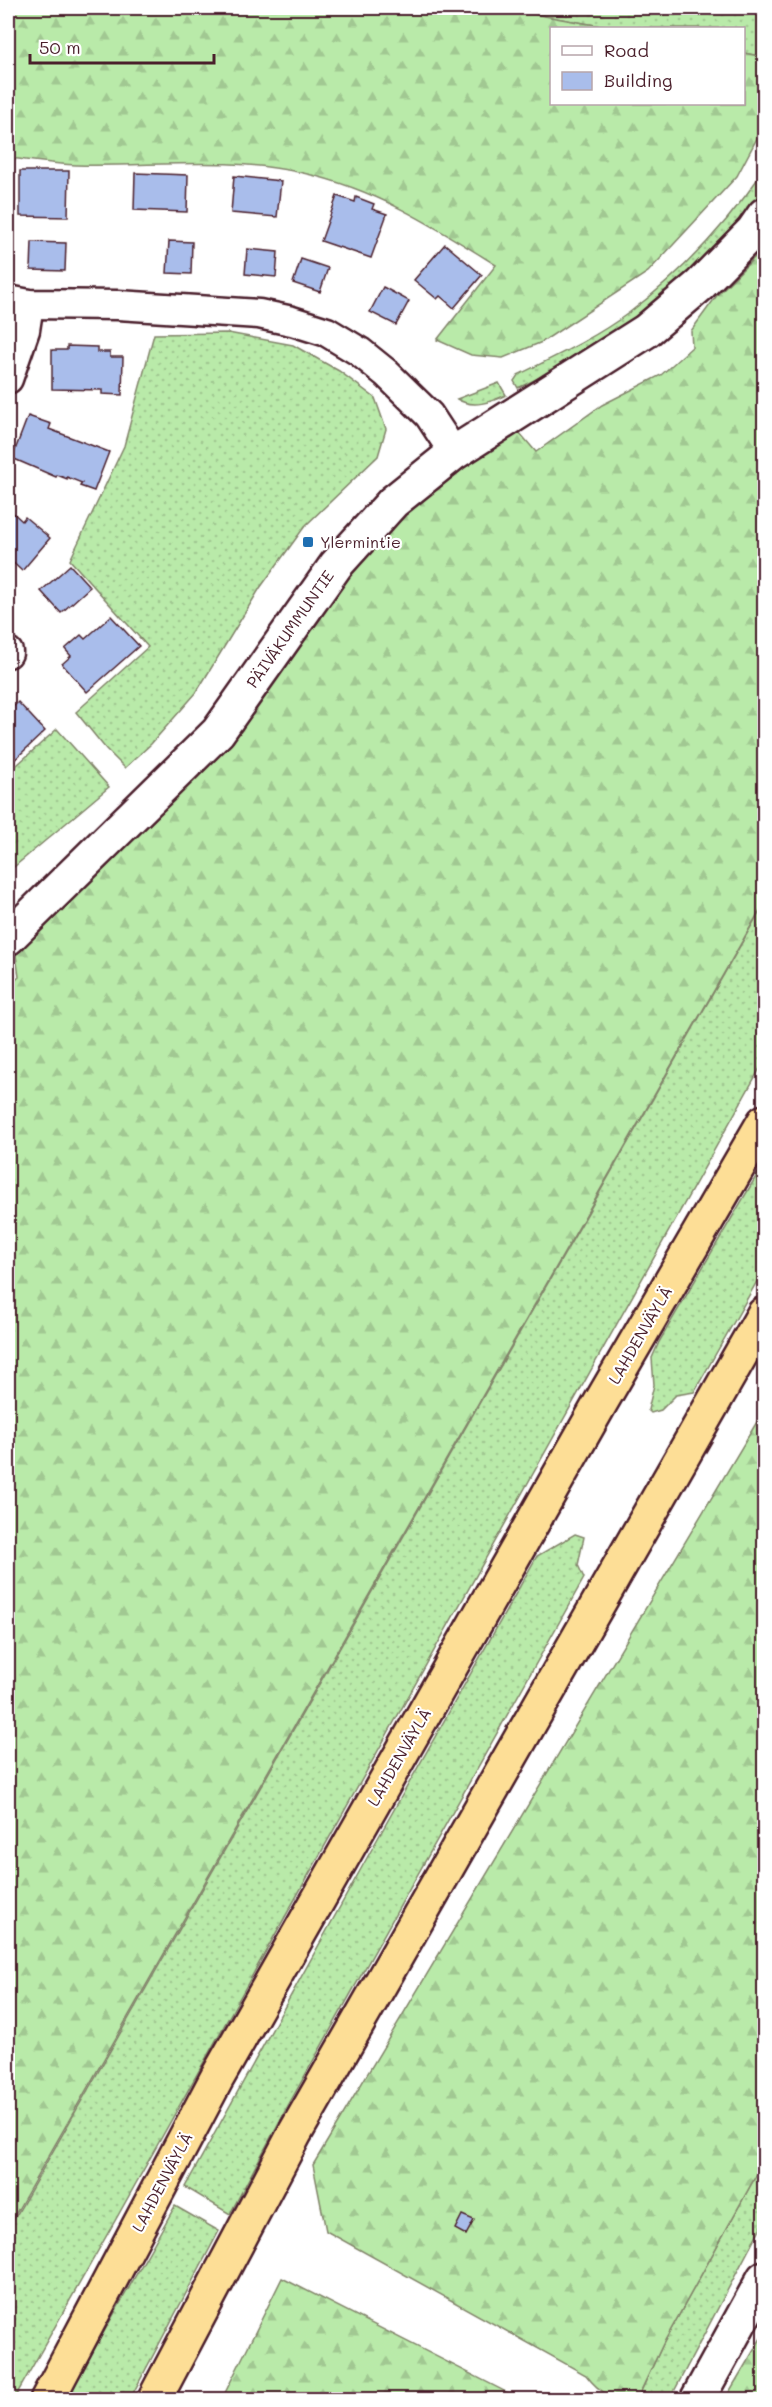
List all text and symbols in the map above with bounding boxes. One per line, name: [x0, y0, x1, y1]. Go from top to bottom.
scale bar: [30, 27, 214, 65]
legend: [550, 27, 745, 105]
text: 50 m: [39, 35, 81, 59]
text: Road: [604, 38, 649, 62]
text: Building: [604, 68, 672, 92]
place label: Ylermintie: [320, 531, 401, 552]
marker: Ylermintie: [301, 535, 315, 549]
street label: PÄIVÄKUMMUNTIE: [241, 566, 338, 692]
street label: LAHDENVÄYLÄ: [603, 1282, 676, 1388]
street label: LAHDENVÄYLÄ: [362, 1704, 435, 1810]
street label: LAHDENVÄYLÄ: [126, 2128, 197, 2235]

